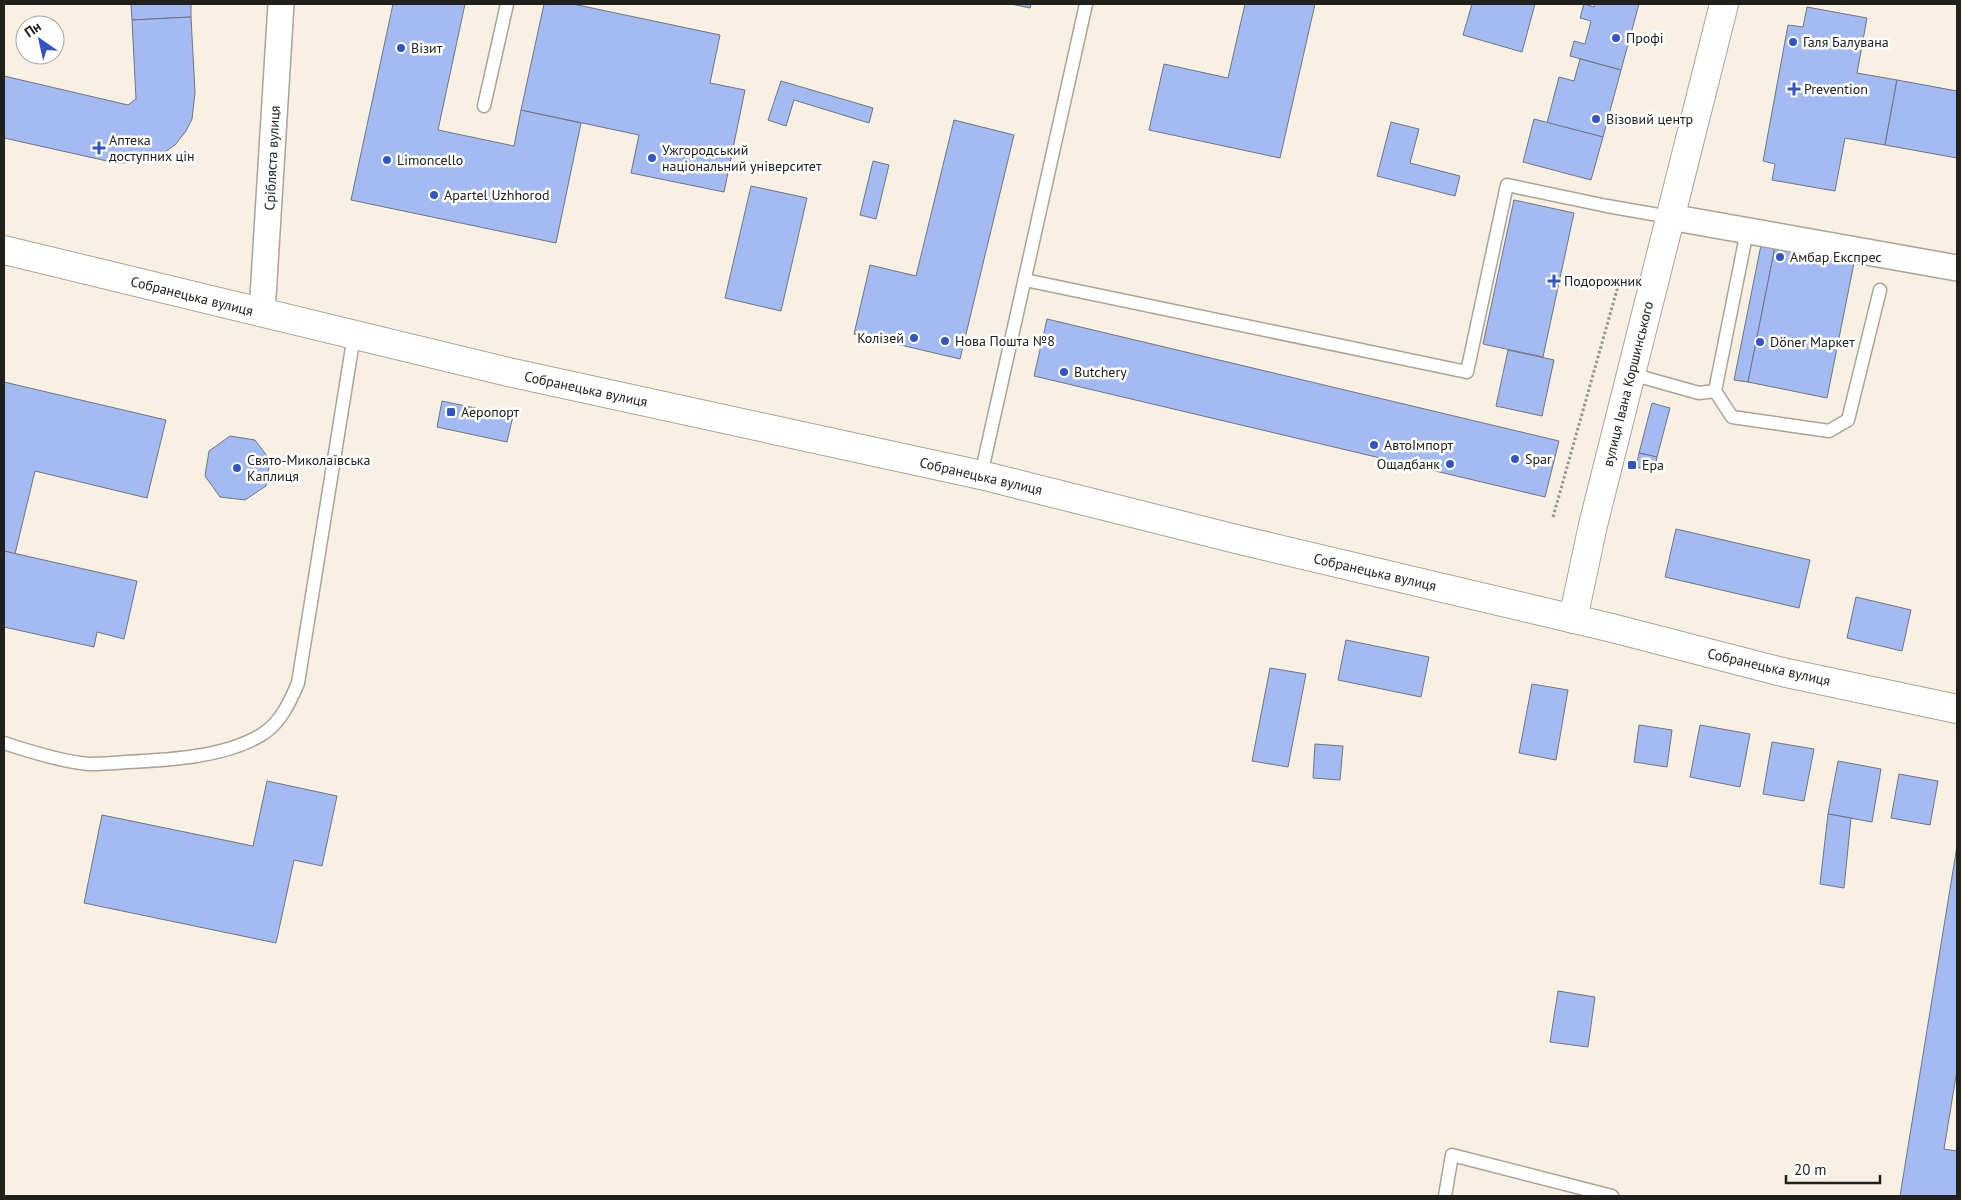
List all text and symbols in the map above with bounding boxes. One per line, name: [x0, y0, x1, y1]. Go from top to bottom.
north arrow: [15, 15, 65, 65]
text: Пн: [21, 17, 45, 41]
place label: Профі: [1626, 29, 1664, 47]
marker: Профі: [1610, 32, 1622, 44]
place label: Галя Балувана: [1803, 33, 1889, 51]
marker: Галя Балувана: [1787, 36, 1799, 48]
place label: Візит: [411, 39, 443, 57]
marker: Візит: [395, 42, 407, 54]
place label: Prevention: [1804, 80, 1868, 98]
marker: Prevention: [1788, 83, 1800, 95]
street label: Срібляста вулиця: [260, 105, 284, 211]
place label: Візовий центр: [1606, 110, 1693, 128]
marker: Візовий центр: [1590, 113, 1602, 125]
place label: Аптека доступних цін: [109, 131, 195, 165]
place label: Ужгородський національний університет: [662, 141, 822, 175]
marker: Аптека доступних цін: [93, 142, 105, 154]
place label: Limoncello: [397, 151, 463, 169]
marker: Ужгородський національний університет: [646, 152, 658, 164]
marker: Limoncello: [381, 154, 393, 166]
place label: Apartel Uzhhorod: [444, 186, 549, 204]
marker: Apartel Uzhhorod: [428, 189, 440, 201]
place label: Амбар Експрес: [1790, 248, 1882, 266]
marker: Амбар Експрес: [1774, 251, 1786, 263]
street label: Собранецька вулиця: [129, 272, 255, 320]
place label: Подорожник: [1564, 272, 1642, 290]
marker: Подорожник: [1548, 275, 1560, 287]
street label: вулиця Івана Коршинського: [1599, 299, 1657, 469]
place label: Колізей: [857, 329, 904, 347]
marker: Колізей: [908, 332, 920, 344]
place label: Нова Пошта №8: [955, 332, 1055, 350]
place label: Döner Маркет: [1770, 333, 1855, 351]
marker: Нова Пошта №8: [939, 335, 951, 347]
marker: Döner Маркет: [1754, 336, 1766, 348]
place label: Butchery: [1074, 363, 1127, 381]
marker: Butchery: [1058, 366, 1070, 378]
street label: Собранецька вулиця: [523, 367, 649, 411]
place label: Аеропорт: [461, 403, 520, 421]
marker: Аеропорт: [445, 406, 457, 418]
place label: АвтоІмпорт: [1384, 436, 1453, 454]
marker: АвтоІмпорт: [1368, 439, 1380, 451]
place label: Spar: [1525, 450, 1552, 468]
place label: Свято-Миколаївська Каплиця: [247, 451, 371, 485]
street label: Собранецька вулиця: [918, 453, 1044, 499]
marker: Spar: [1509, 453, 1521, 465]
place label: Ощадбанк: [1377, 455, 1440, 473]
place label: Ера: [1642, 456, 1664, 474]
marker: Ощадбанк: [1444, 458, 1456, 470]
marker: Ера: [1626, 459, 1638, 471]
marker: Свято-Миколаївська Каплиця: [231, 462, 243, 474]
street label: Собранецька вулиця: [1312, 549, 1438, 595]
street label: Собранецька вулиця: [1706, 644, 1832, 690]
scale bar: [1786, 1152, 1880, 1184]
text: 20 m: [1794, 1160, 1827, 1179]

